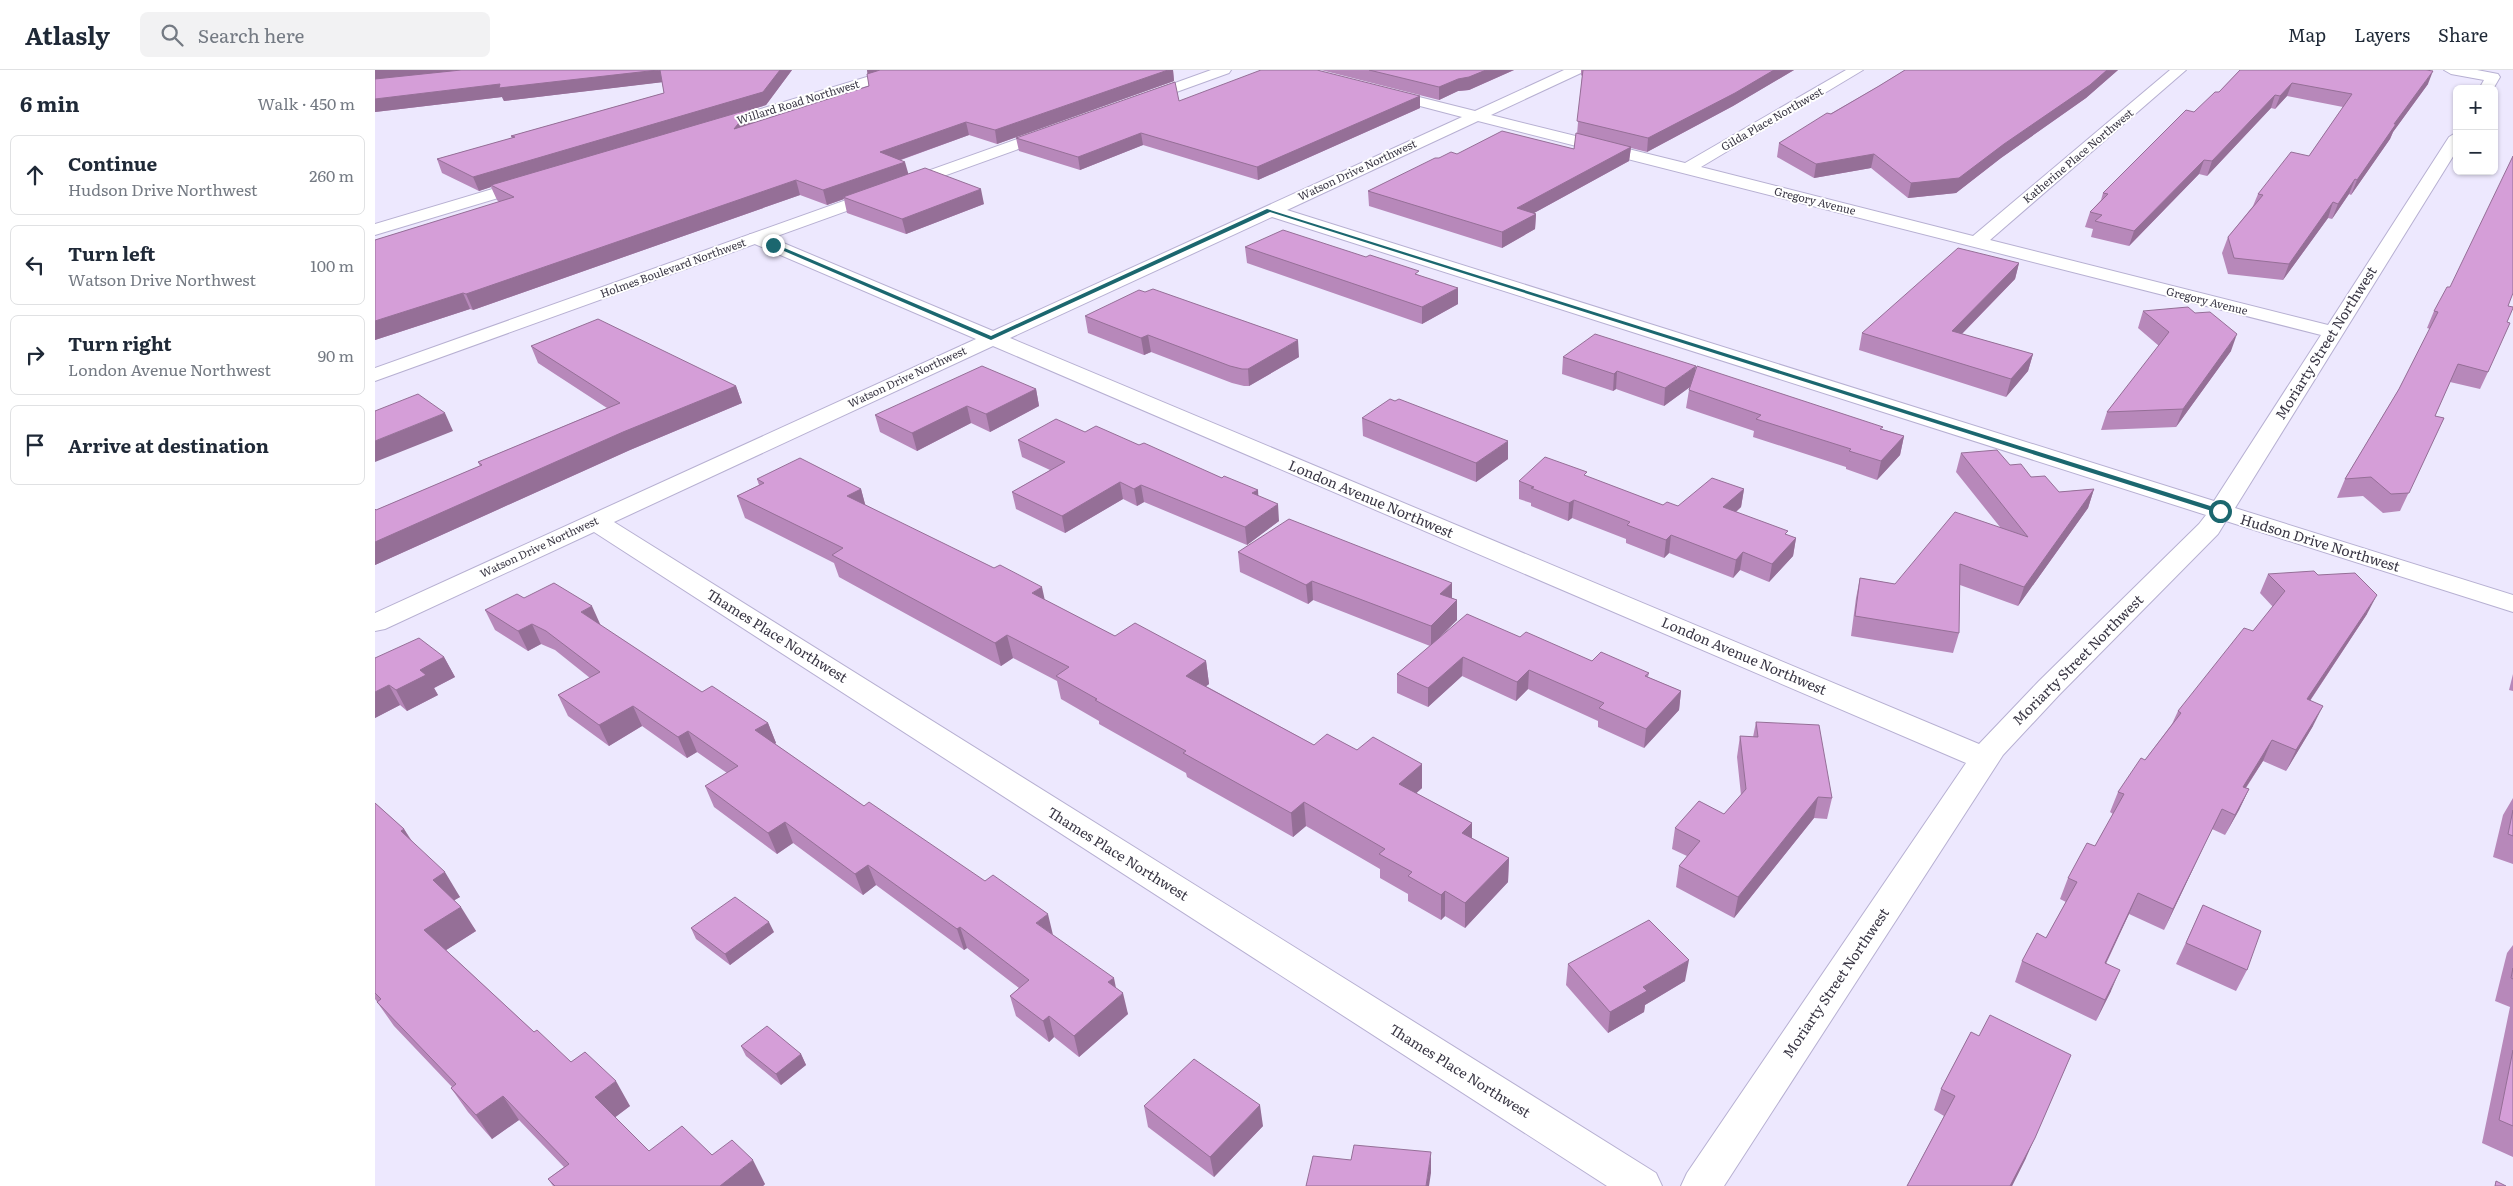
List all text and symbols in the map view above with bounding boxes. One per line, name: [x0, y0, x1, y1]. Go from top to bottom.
search box: [140, 12, 490, 57]
text: Atlasly: [25, 17, 110, 52]
icon: search: [158, 21, 186, 49]
text: Search here: [198, 21, 304, 49]
text: Map: [2288, 21, 2326, 48]
text: Layers: [2354, 21, 2410, 48]
text: Share: [2438, 21, 2488, 48]
street label: Willard Road Northwest: [735, 75, 861, 127]
street label: Gilda Place Northwest: [1717, 82, 1826, 154]
map controls: [2453, 85, 2498, 175]
button: +: [2453, 85, 2498, 130]
text: 6 min: [20, 87, 80, 118]
text: Walk · 450 m: [257, 91, 355, 115]
street label: Katherine Place Northwest: [2019, 104, 2137, 206]
button: −: [2453, 130, 2498, 175]
street label: Watson Drive Northwest: [1295, 134, 1419, 204]
text: Continue: [68, 149, 157, 177]
icon: ahead: [21, 161, 49, 189]
text: 260 m: [309, 163, 354, 187]
text: Hudson Drive Northwest: [68, 177, 257, 201]
street label: Gregory Avenue: [1773, 182, 1858, 218]
street label: Holmes Boulevard Northwest: [598, 233, 748, 301]
route end: [762, 234, 785, 257]
text: Turn left: [68, 239, 155, 267]
icon: left: [21, 251, 49, 279]
text: 100 m: [310, 253, 354, 277]
street label: Moriarty Street Northwest: [2270, 262, 2381, 423]
text: Watson Drive Northwest: [68, 267, 256, 291]
street label: Gregory Avenue: [2165, 282, 2250, 318]
text: Turn right: [68, 329, 172, 357]
icon: right: [21, 341, 49, 369]
street label: Watson Drive Northwest: [845, 341, 969, 411]
text: 90 m: [318, 343, 354, 367]
text: London Avenue Northwest: [68, 357, 271, 381]
icon: arrive: [21, 431, 49, 459]
text: Arrive at destination: [68, 431, 269, 459]
street label: London Avenue Northwest: [1286, 454, 1457, 542]
route start: [2209, 500, 2232, 523]
street label: Hudson Drive Northwest: [2238, 508, 2403, 576]
street label: Watson Drive Northwest: [477, 511, 601, 581]
street label: Thames Place Northwest: [703, 584, 852, 687]
street label: Moriarty Street Northwest: [2008, 589, 2147, 729]
street label: London Avenue Northwest: [1659, 611, 1830, 699]
street label: Thames Place Northwest: [1044, 802, 1193, 905]
street label: Moriarty Street Northwest: [1777, 903, 1893, 1062]
street label: Thames Place Northwest: [1386, 1019, 1535, 1122]

